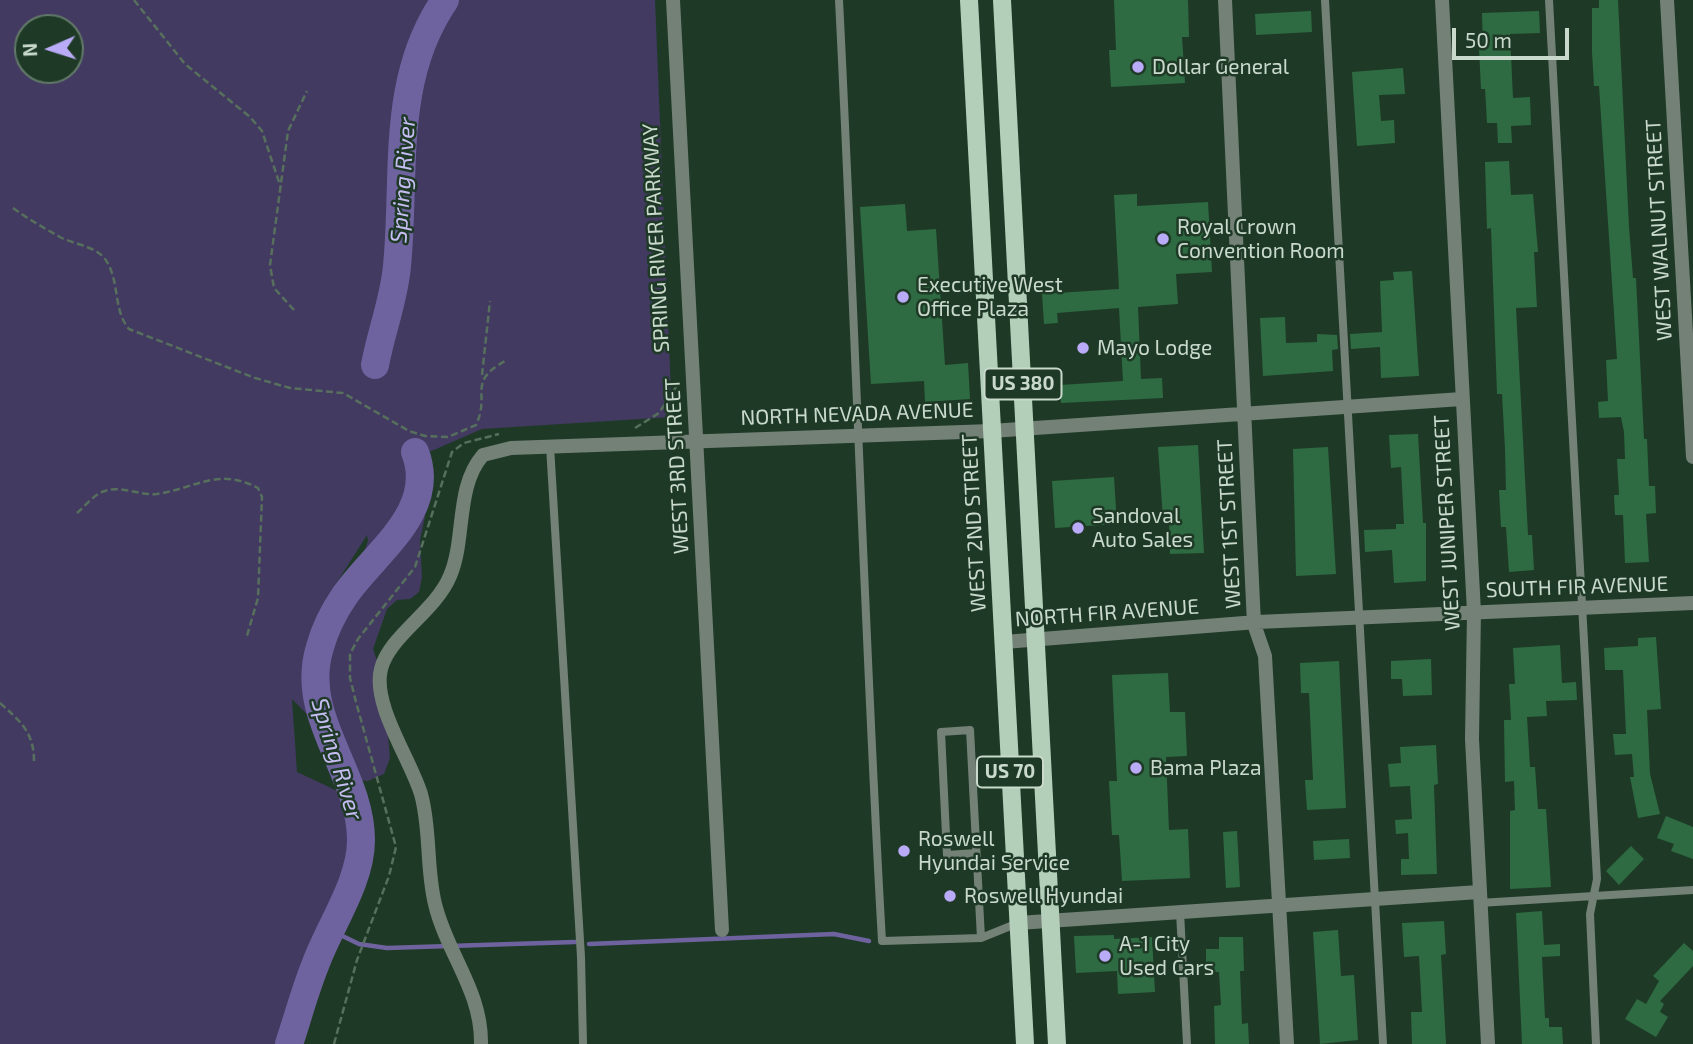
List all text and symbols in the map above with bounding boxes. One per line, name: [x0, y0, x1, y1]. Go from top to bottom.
north arrow: [14, 14, 84, 84]
scale bar: [1455, 14, 1572, 58]
text: 50 m: [1465, 27, 1512, 52]
text: N: [18, 43, 41, 57]
place label: Dollar General: [1152, 54, 1289, 80]
marker: Dollar General: [1130, 59, 1146, 75]
water label: Spring River: [385, 116, 421, 244]
street label: WEST WALNUT STREET: [1641, 118, 1677, 342]
street label: SPRING RIVER PARKWAY: [637, 123, 675, 353]
place label: Royal Crown Convention Room: [1177, 214, 1345, 264]
marker: Royal Crown Convention Room: [1155, 231, 1171, 247]
place label: Executive West Office Plaza: [917, 272, 1063, 322]
marker: Executive West Office Plaza: [895, 289, 911, 305]
place label: Mayo Lodge: [1097, 335, 1212, 361]
marker: Mayo Lodge: [1075, 340, 1091, 356]
road number: US 380: [984, 368, 1062, 400]
street label: WEST 3RD STREET: [660, 377, 694, 555]
street label: NORTH NEVADA AVENUE: [740, 397, 974, 431]
street label: WEST JUNIPER STREET: [1429, 414, 1465, 632]
street label: WEST 2ND STREET: [957, 433, 991, 613]
street label: WEST 1ST STREET: [1212, 438, 1246, 610]
place label: Sandoval Auto Sales: [1092, 503, 1193, 553]
marker: Sandoval Auto Sales: [1070, 520, 1086, 536]
street label: SOUTH FIR AVENUE: [1485, 571, 1669, 603]
street label: NORTH FIR AVENUE: [1014, 594, 1200, 632]
water label: Spring River: [305, 695, 369, 823]
place label: Bama Plaza: [1150, 755, 1262, 781]
road number: US 70: [977, 757, 1043, 788]
marker: Bama Plaza: [1128, 760, 1144, 776]
place label: Roswell Hyundai Service: [918, 826, 1070, 876]
marker: Roswell Hyundai Service: [896, 843, 912, 859]
place label: Roswell Hyundai: [964, 883, 1123, 909]
marker: Roswell Hyundai: [942, 888, 958, 904]
place label: A-1 City Used Cars: [1119, 931, 1214, 981]
marker: A-1 City Used Cars: [1097, 948, 1113, 964]

